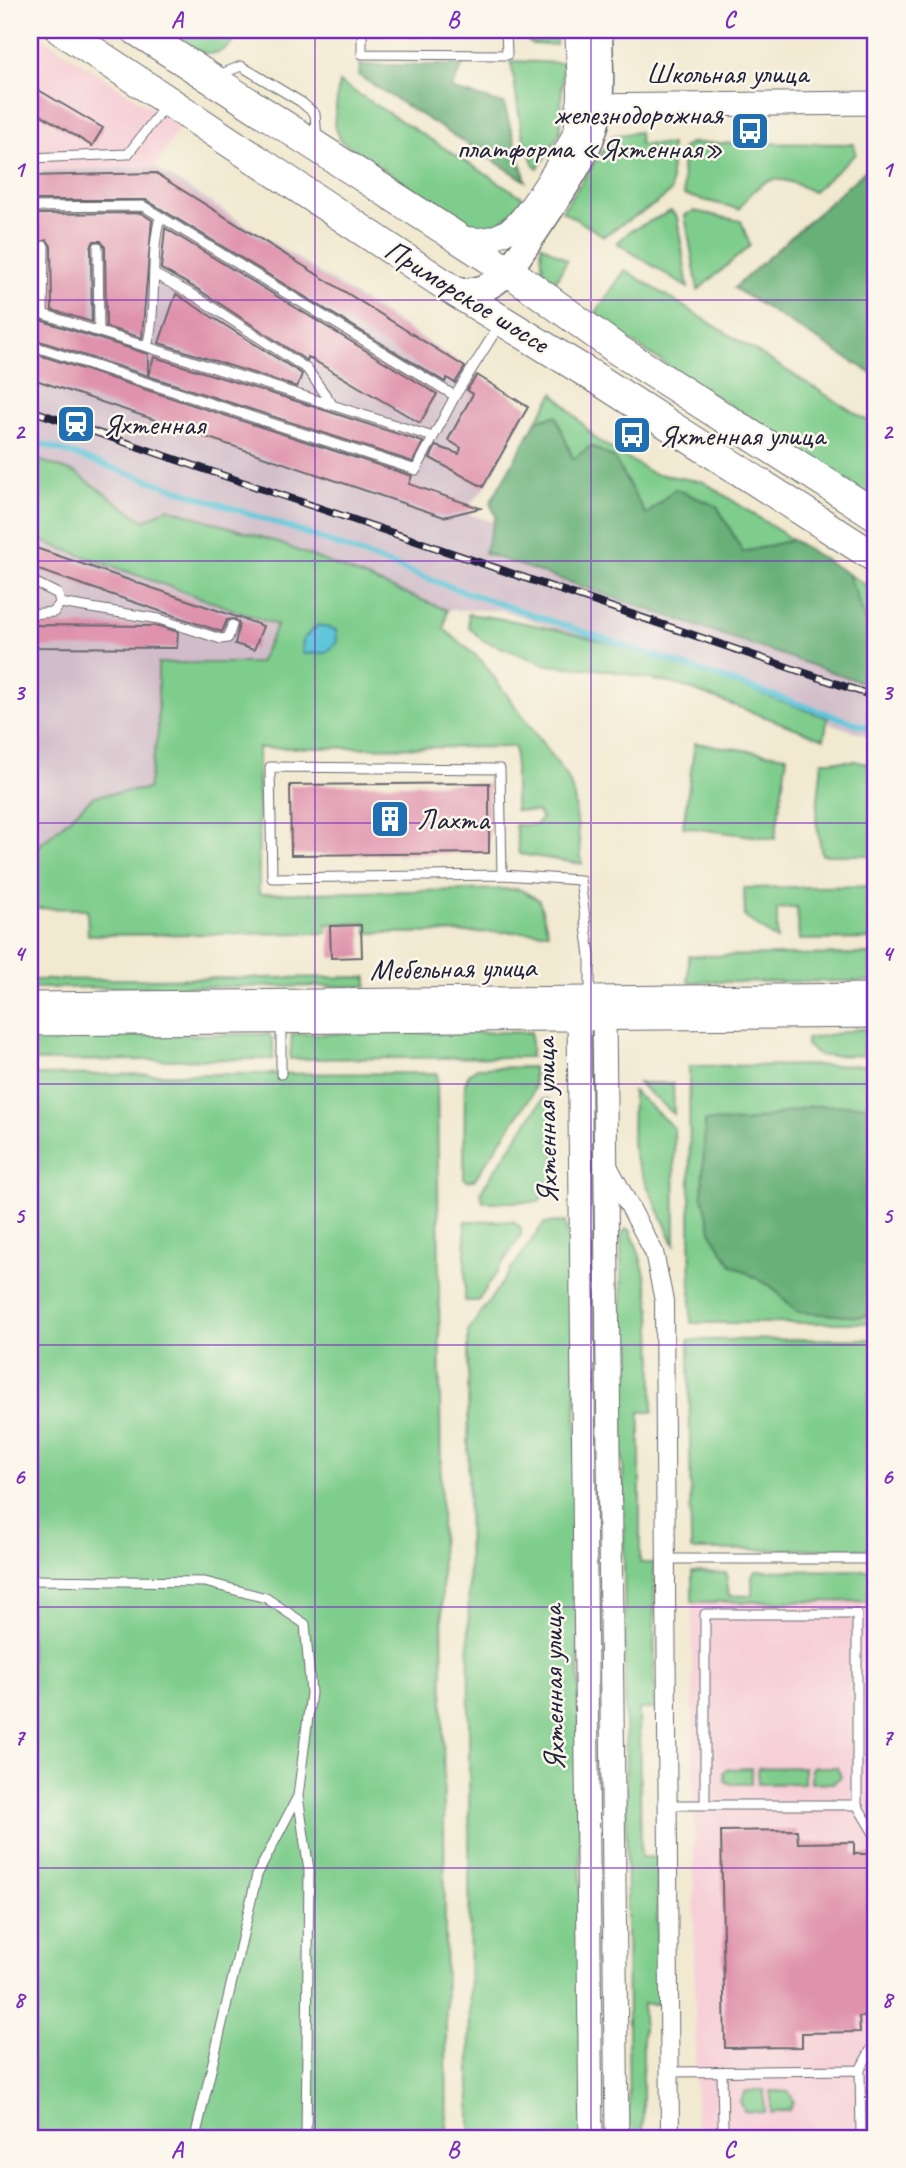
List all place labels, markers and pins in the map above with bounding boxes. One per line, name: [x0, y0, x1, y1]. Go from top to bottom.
place label: железнодорожная платформа «Яхтенная»: [457, 95, 724, 167]
bus stop icon: железнодорожная платформа «Яхтенная»: [729, 110, 771, 152]
station icon: Яхтенная: [55, 403, 97, 445]
place label: Яхтенная: [103, 405, 208, 443]
bus stop icon: Яхтенная улица: [611, 414, 653, 456]
place label: Яхтенная улица: [659, 416, 827, 454]
building icon: Лахта: [369, 798, 411, 840]
place label: Лахта: [417, 800, 491, 838]

